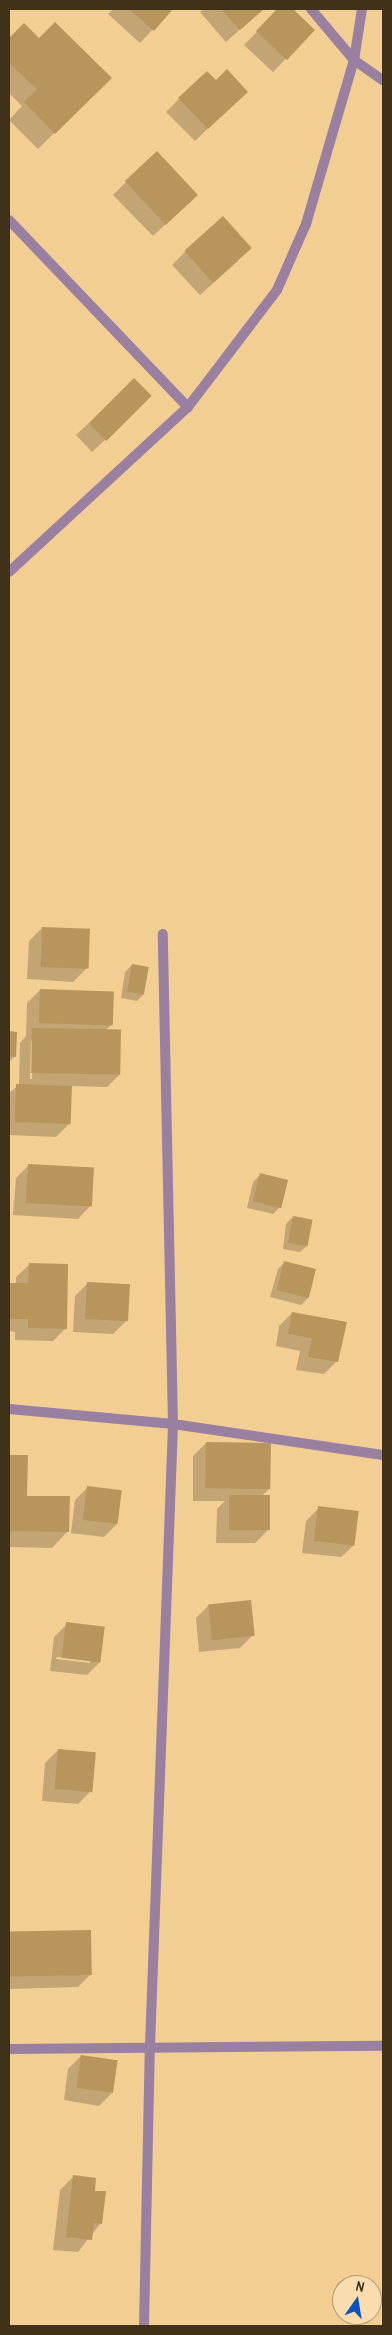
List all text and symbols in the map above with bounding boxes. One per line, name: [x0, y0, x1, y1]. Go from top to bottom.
north arrow: [332, 2275, 382, 2325]
text: N: [354, 2277, 366, 2296]

